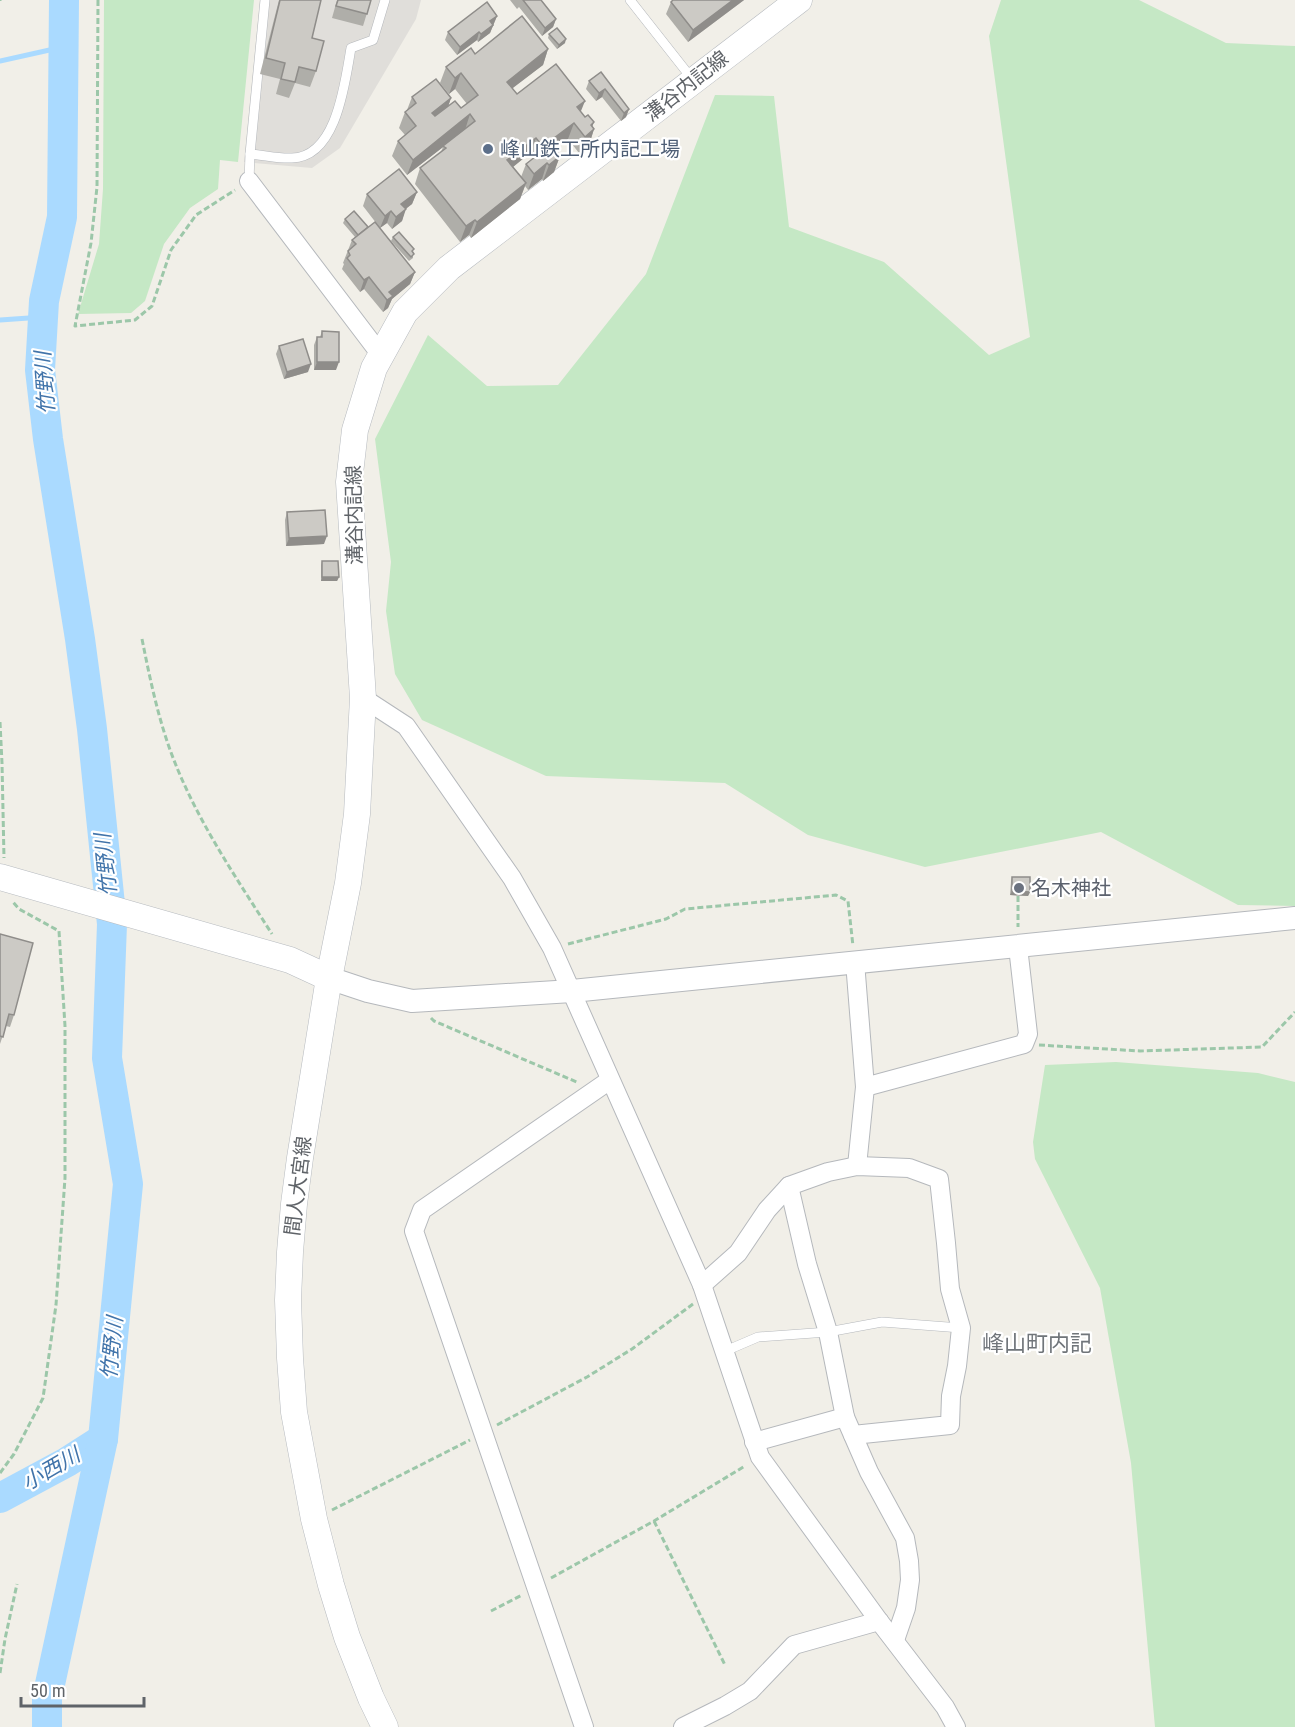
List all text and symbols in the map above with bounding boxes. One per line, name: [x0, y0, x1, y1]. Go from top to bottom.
street label: 溝谷内記線: [639, 46, 733, 126]
place label: 峰山鉄工所内記工場: [500, 137, 680, 161]
marker: 峰山鉄工所内記工場: [481, 142, 495, 156]
water label: 竹野川: [31, 349, 59, 415]
street label: 溝谷内記線: [341, 465, 367, 565]
water label: 竹野川: [91, 830, 121, 898]
place label: 名木神社: [1031, 876, 1111, 900]
marker: 名木神社: [1012, 881, 1026, 895]
street label: 間人大宮線: [280, 1135, 316, 1237]
water label: 竹野川: [97, 1313, 127, 1381]
district label: 峰山町内記: [982, 1331, 1092, 1356]
water label: 小西川: [18, 1442, 86, 1495]
scale bar: [21, 1670, 144, 1708]
text: 50 m: [30, 1680, 65, 1701]

